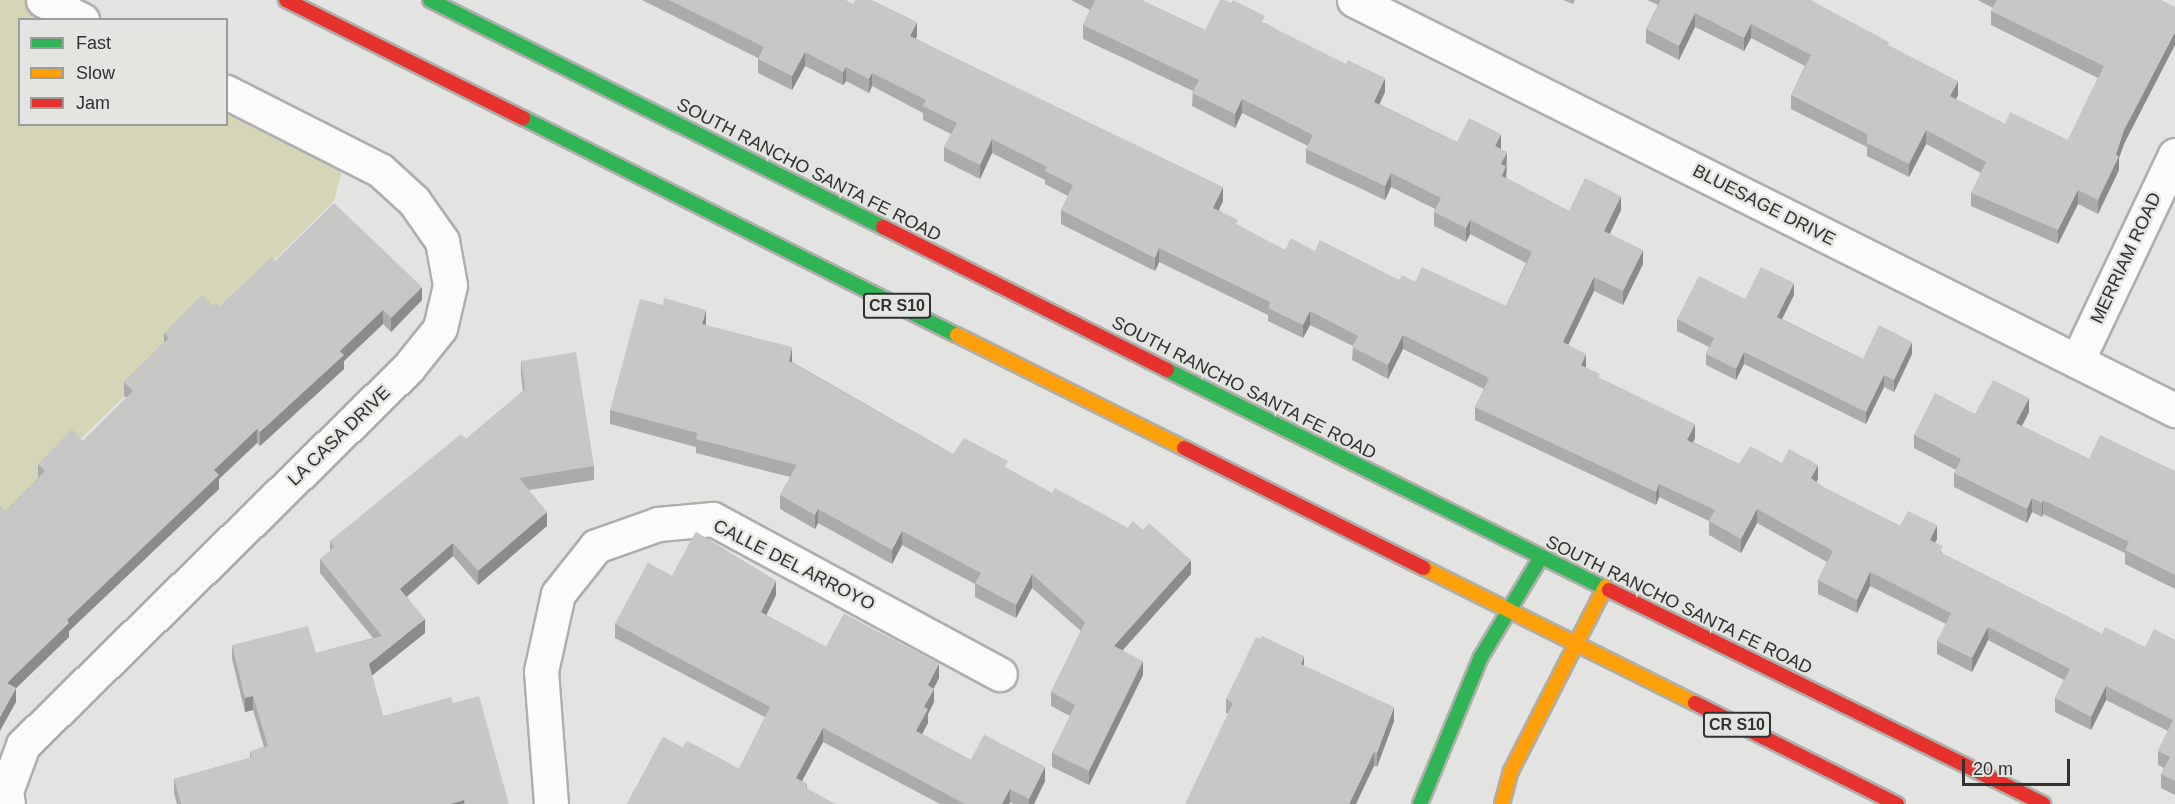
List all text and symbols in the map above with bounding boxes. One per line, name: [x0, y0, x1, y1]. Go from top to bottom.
legend: [18, 18, 228, 126]
text: Fast: [76, 33, 111, 53]
text: Slow: [76, 63, 115, 83]
text: Jam: [76, 93, 110, 113]
street label: SOUTH RANCHO SANTA FE ROAD: [673, 93, 945, 247]
street label: BLUESAGE DRIVE: [1689, 160, 1839, 250]
street label: MERRIAM ROAD: [2086, 189, 2166, 327]
road number: CR S10: [862, 293, 932, 319]
street label: SOUTH RANCHO SANTA FE ROAD: [1108, 311, 1380, 465]
street label: LA CASA DRIVE: [283, 381, 395, 491]
street label: CALLE DEL ARROYO: [709, 515, 879, 615]
street label: SOUTH RANCHO SANTA FE ROAD: [1542, 531, 1816, 679]
road number: CR S10: [1702, 712, 1772, 738]
scale bar: [1965, 747, 2073, 785]
text: 20 m: [1973, 759, 2013, 779]

